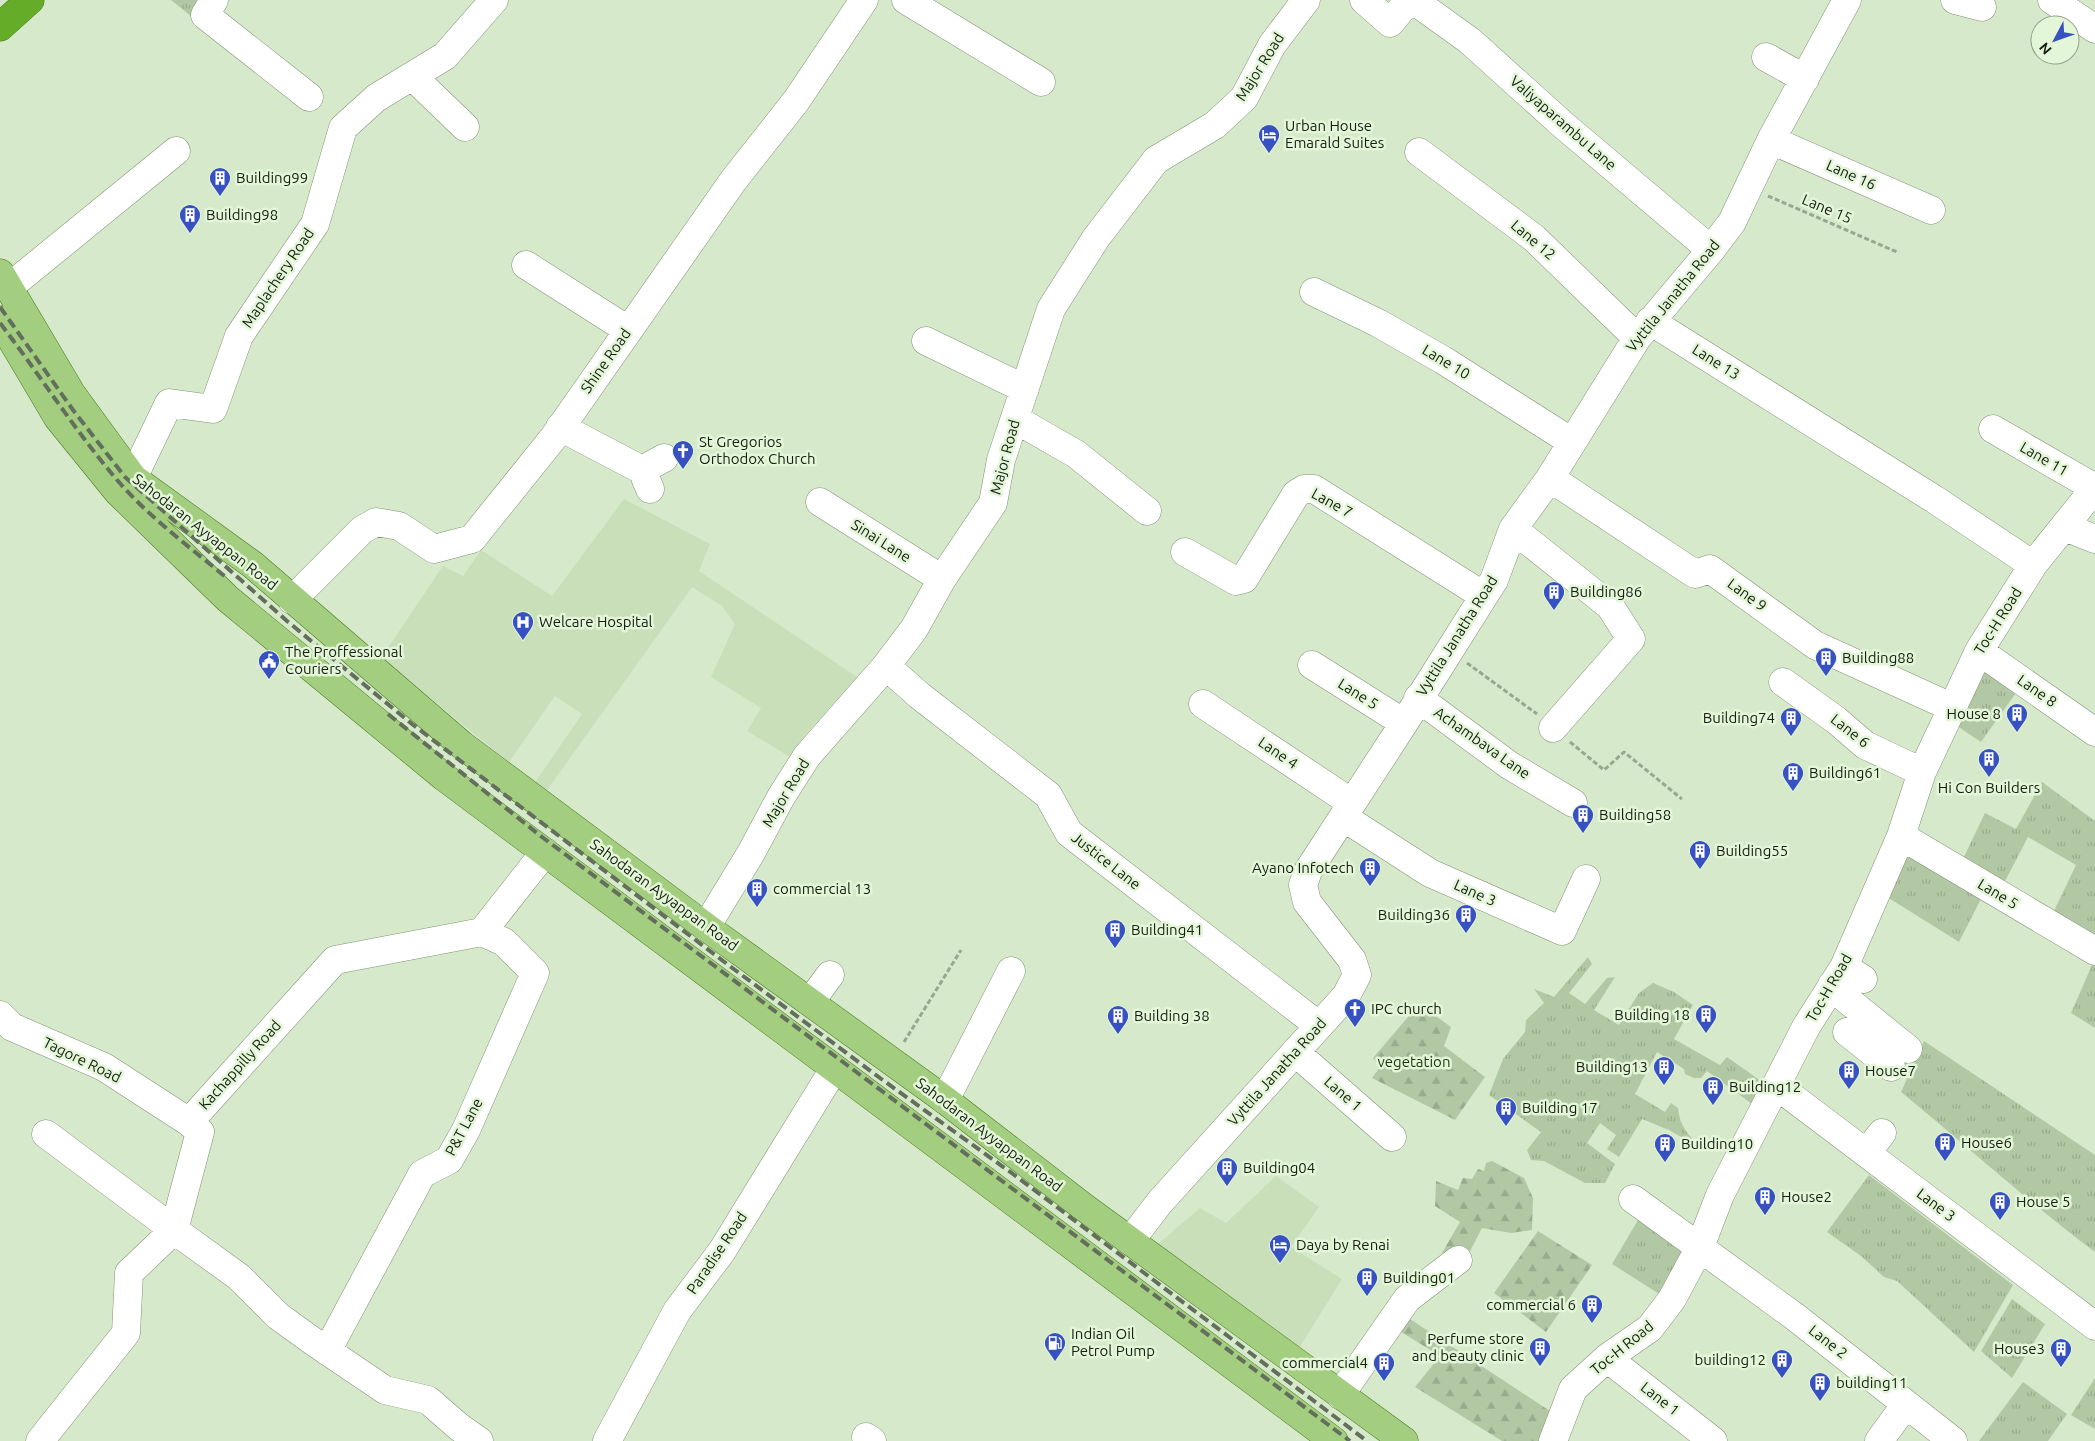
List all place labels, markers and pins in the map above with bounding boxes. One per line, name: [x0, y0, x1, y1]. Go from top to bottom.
place label: Urban House Emarald Suites: [1285, 117, 1384, 151]
hotel icon: Urban House Emarald Suites: [1257, 123, 1281, 154]
building icon: Building99: [208, 166, 232, 197]
place label: Building99: [236, 169, 308, 186]
building icon: Building98: [178, 203, 202, 234]
place label: Building98: [206, 206, 278, 223]
place label: St Gregorios Orthodox Church: [699, 433, 816, 467]
church icon: St Gregorios Orthodox Church: [671, 439, 695, 470]
building icon: Building86: [1542, 580, 1566, 611]
place label: Building86: [1570, 583, 1642, 600]
hospital icon: Welcare Hospital: [511, 610, 535, 641]
place label: Welcare Hospital: [539, 613, 653, 630]
place label: The Proffessional Couriers: [285, 643, 402, 677]
building icon: Building88: [1814, 646, 1838, 677]
public building icon: The Proffessional Couriers: [257, 649, 281, 680]
place label: Building88: [1842, 649, 1914, 666]
building icon: House 8: [2005, 702, 2029, 733]
place label: House 8: [1947, 705, 2001, 722]
building icon: Building74: [1779, 706, 1803, 737]
place label: Building74: [1703, 709, 1775, 726]
building icon: Hi Con Builders: [1977, 747, 2001, 778]
building icon: Building61: [1781, 761, 1805, 792]
place label: Building61: [1809, 764, 1881, 781]
place label: Hi Con Builders: [1938, 779, 2040, 796]
building icon: Building58: [1571, 803, 1595, 834]
place label: Building58: [1599, 806, 1671, 823]
building icon: Building55: [1688, 839, 1712, 870]
place label: Building55: [1716, 842, 1788, 859]
building icon: Ayano Infotech: [1358, 856, 1382, 887]
place label: Ayano Infotech: [1252, 859, 1354, 876]
building icon: commercial 13: [745, 877, 769, 908]
place label: commercial 13: [773, 880, 871, 897]
building icon: Building36: [1454, 903, 1478, 934]
place label: Building36: [1378, 906, 1450, 923]
building icon: Building41: [1103, 918, 1127, 949]
place label: Building41: [1131, 921, 1203, 938]
church icon: IPC church: [1343, 997, 1367, 1028]
place label: IPC church: [1371, 1000, 1442, 1017]
building icon: Building 18: [1694, 1003, 1718, 1034]
building icon: Building 38: [1106, 1004, 1130, 1035]
place label: Building 18: [1614, 1006, 1690, 1023]
place label: Building 38: [1134, 1007, 1210, 1024]
building icon: Building13: [1652, 1055, 1676, 1086]
place label: Building13: [1576, 1058, 1648, 1075]
building icon: House7: [1837, 1059, 1861, 1090]
place label: House7: [1865, 1062, 1916, 1079]
building icon: Building12: [1701, 1075, 1725, 1106]
place label: Building12: [1729, 1078, 1801, 1095]
building icon: Building 17: [1494, 1096, 1518, 1127]
place label: Building 17: [1522, 1099, 1598, 1116]
building icon: House6: [1933, 1131, 1957, 1162]
building icon: Building10: [1653, 1132, 1677, 1163]
place label: House6: [1961, 1134, 2012, 1151]
place label: Building10: [1681, 1135, 1753, 1152]
building icon: Building04: [1215, 1156, 1239, 1187]
place label: Building04: [1243, 1159, 1315, 1176]
building icon: House2: [1753, 1185, 1777, 1216]
place label: House2: [1781, 1188, 1832, 1205]
building icon: House 5: [1988, 1190, 2012, 1221]
place label: House 5: [2016, 1193, 2070, 1210]
hotel icon: Daya by Renai: [1268, 1233, 1292, 1264]
place label: Daya by Renai: [1296, 1236, 1390, 1253]
building icon: Building01: [1355, 1266, 1379, 1297]
place label: Building01: [1383, 1269, 1455, 1286]
building icon: commercial 6: [1580, 1293, 1604, 1324]
place label: commercial 6: [1486, 1296, 1576, 1313]
place label: Indian Oil Petrol Pump: [1071, 1325, 1155, 1359]
place label: Perfume store and beauty clinic: [1412, 1330, 1524, 1364]
fuel station icon: Indian Oil Petrol Pump: [1043, 1331, 1067, 1362]
building icon: Perfume store and beauty clinic: [1528, 1336, 1552, 1367]
building icon: House3: [2049, 1337, 2073, 1368]
place label: House3: [1994, 1340, 2045, 1357]
building icon: building12: [1770, 1348, 1794, 1379]
building icon: commercial4: [1372, 1351, 1396, 1382]
place label: building12: [1695, 1351, 1766, 1368]
place label: commercial4: [1282, 1354, 1368, 1371]
building icon: building11: [1808, 1371, 1832, 1402]
place label: building11: [1836, 1374, 1907, 1391]

